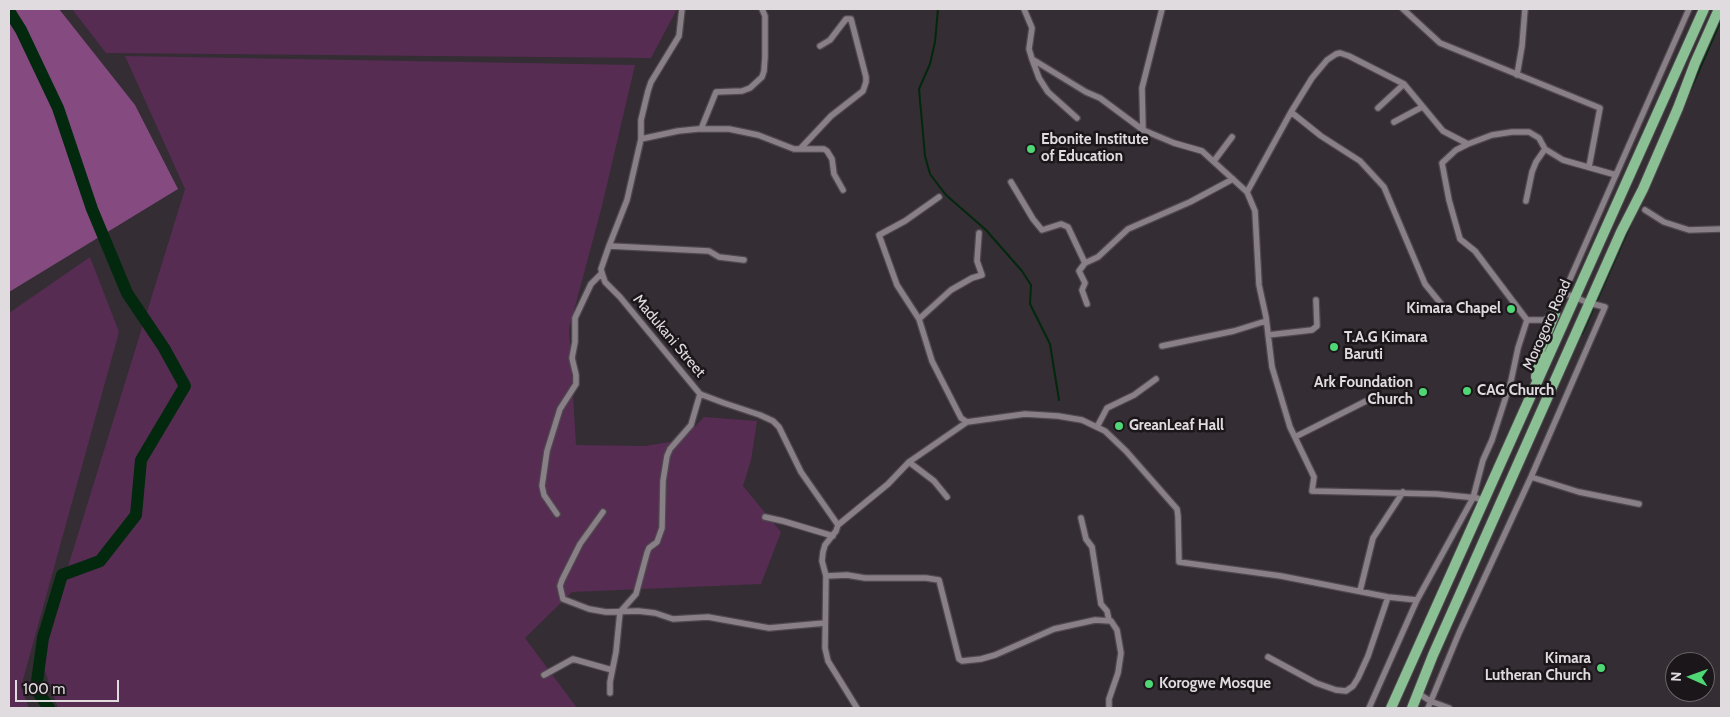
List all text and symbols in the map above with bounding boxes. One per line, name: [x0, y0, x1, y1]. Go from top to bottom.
place label: Ebonite Institute of Education: [1041, 131, 1149, 166]
marker: Ebonite Institute of Education: [1025, 143, 1037, 155]
street label: Morogoro Road: [1519, 277, 1575, 373]
street label: Madukani Street: [629, 291, 709, 381]
place label: Kimara Chapel: [1406, 300, 1501, 318]
marker: Kimara Chapel: [1505, 303, 1517, 315]
place label: T.A.G Kimara Baruti: [1344, 329, 1427, 364]
marker: T.A.G Kimara Baruti: [1328, 341, 1340, 353]
place label: Ark Foundation Church: [1314, 374, 1413, 409]
place label: CAG Church: [1477, 382, 1554, 400]
marker: CAG Church: [1461, 385, 1473, 397]
marker: Ark Foundation Church: [1417, 386, 1429, 398]
place label: GreanLeaf Hall: [1129, 417, 1224, 435]
marker: GreanLeaf Hall: [1113, 420, 1125, 432]
place label: Kimara Lutheran Church: [1485, 650, 1591, 685]
north arrow: [1665, 652, 1715, 702]
marker: Kimara Lutheran Church: [1595, 662, 1607, 674]
scale bar: [18, 670, 121, 702]
text: N: [1667, 671, 1685, 682]
place label: Korogwe Mosque: [1159, 675, 1271, 693]
marker: Korogwe Mosque: [1143, 678, 1155, 690]
text: 100 m: [23, 680, 65, 698]

